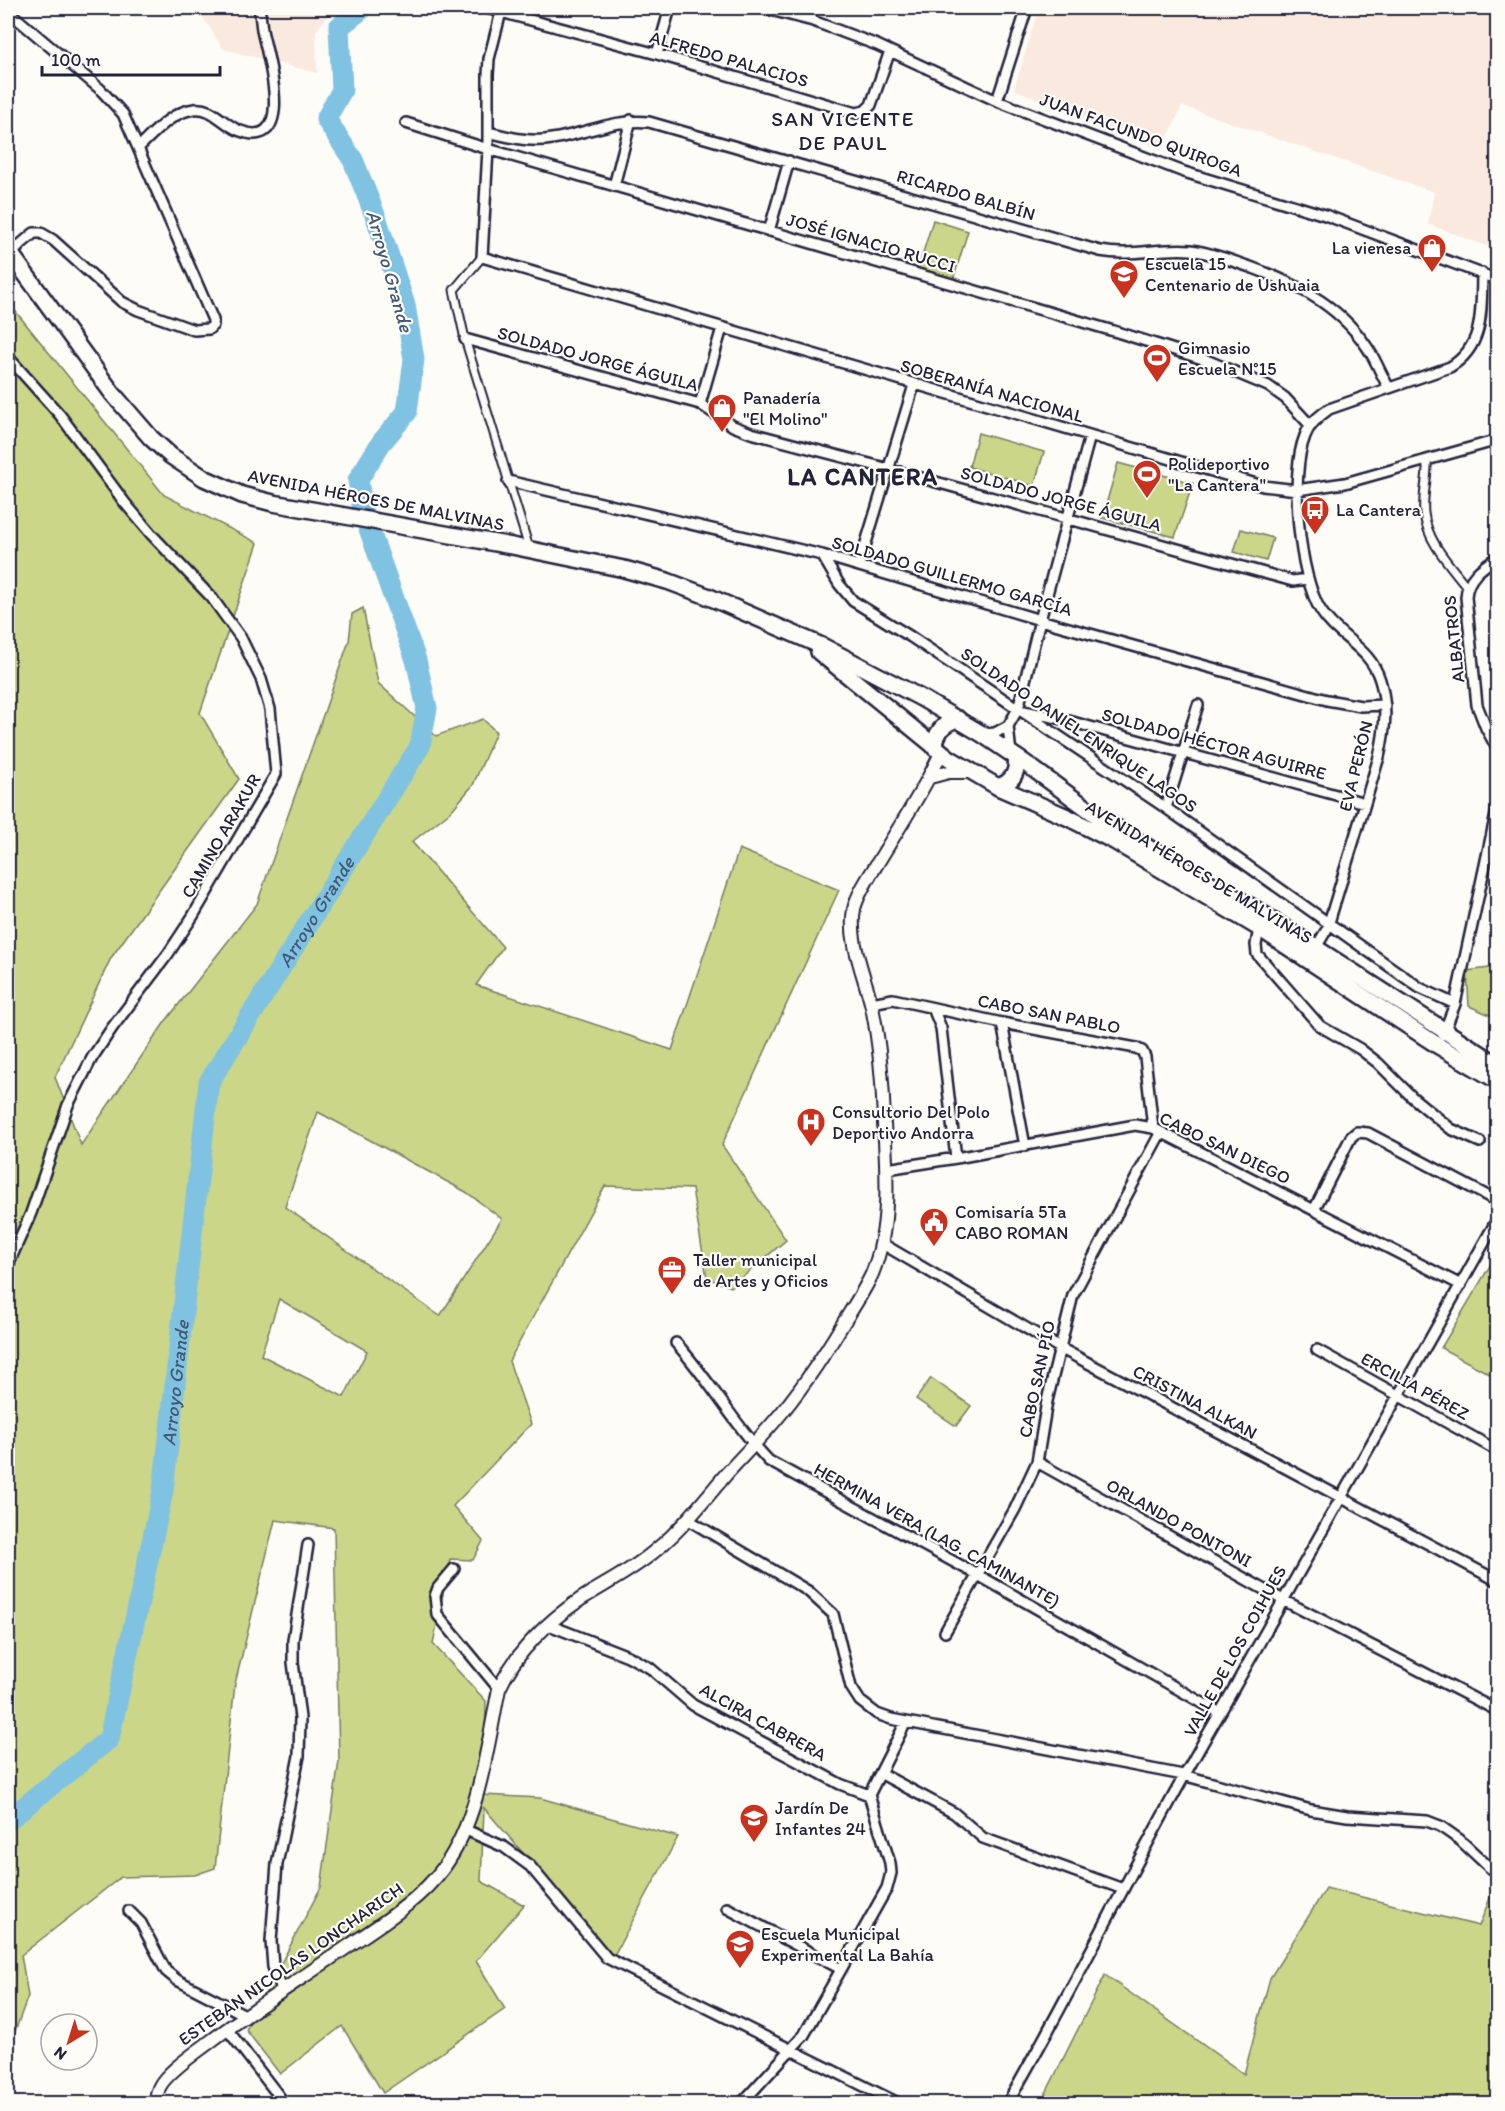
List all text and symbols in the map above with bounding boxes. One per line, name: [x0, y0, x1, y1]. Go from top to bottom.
street label: ALFREDO PALACIOS: [647, 26, 811, 92]
scale bar: [42, 39, 220, 77]
text: 100 m: [51, 49, 101, 71]
street label: JUAN FACUNDO QUIROGA: [1037, 88, 1246, 182]
district label: SAN VICENTE DE PAUL: [771, 106, 915, 155]
street label: RICARDO BALBÍN: [894, 165, 1038, 225]
water label: Arroyo Grande: [361, 207, 419, 336]
street label: JOSÉ IGNACIO RUCCI: [784, 208, 958, 278]
shop icon: La vienesa: [1416, 232, 1448, 274]
place label: La vienesa: [1332, 237, 1411, 259]
place label: Escuela 15 Centenario de Ushuaia: [1145, 253, 1321, 296]
school or university icon: Escuela 15 Centenario de Ushuaia: [1108, 258, 1140, 300]
street label: SOLDADO JORGE ÁGUILA: [495, 322, 701, 397]
place label: Gimnasio Escuela N°15: [1178, 337, 1276, 380]
sports icon: Gimnasio Escuela N°15: [1141, 342, 1173, 384]
street label: SOBERANÍA NACIONAL: [898, 354, 1086, 428]
place label: Panadería "El Molino": [743, 387, 828, 430]
shop icon: Panadería "El Molino": [706, 392, 738, 434]
place label: Polideportivo "La Cantera": [1168, 453, 1270, 496]
sports icon: Polideportivo "La Cantera": [1131, 458, 1163, 500]
district label: LA CANTERA: [787, 462, 939, 491]
street label: SOLDADO JORGE ÁGUILA: [958, 462, 1164, 537]
street label: AVENIDA HÉROES DE MALVINAS: [246, 464, 506, 536]
bus stop icon: La Cantera: [1299, 494, 1331, 536]
place label: La Cantera: [1336, 499, 1422, 521]
street label: SOLDADO GUILLERMO GARCÍA: [829, 531, 1075, 621]
street label: ALBATROS: [1438, 594, 1470, 684]
street label: SOLDADO DANIEL ENRIQUE LAGOS: [957, 642, 1201, 818]
street label: SOLDADO HÉCTOR AGUIRRE: [1099, 703, 1329, 785]
street label: EVA PERÓN: [1334, 718, 1378, 814]
street label: CAMINO ARAKUR: [177, 770, 265, 902]
street label: AVENIDA HÉROES DE MALVINAS: [1082, 795, 1316, 949]
water label: Arroyo Grande: [272, 851, 360, 971]
street label: CABO SAN PABLO: [976, 989, 1122, 1039]
place label: Consultorio Del Polo Deportivo Andorra: [832, 1101, 990, 1144]
hospital icon: Consultorio Del Polo Deportivo Andorra: [795, 1106, 827, 1148]
street label: CABO SAN DIEGO: [1156, 1107, 1294, 1189]
place label: Comisaría 5Ta CABO ROMAN: [955, 1201, 1068, 1244]
public building icon: Comisaría 5Ta CABO ROMAN: [918, 1206, 950, 1248]
place label: Taller municipal de Artes y Oficios: [693, 1249, 828, 1292]
office icon: Taller municipal de Artes y Oficios: [656, 1254, 688, 1296]
water label: Arroyo Grande: [156, 1318, 194, 1447]
street label: CABO SAN PÍO: [1014, 1318, 1060, 1440]
street label: ERCILIA PÉREZ: [1357, 1347, 1473, 1425]
street label: CRISTINA ALKAN: [1129, 1360, 1261, 1444]
street label: HERMINA VERA (LAG. CAMINANTE): [810, 1458, 1064, 1612]
street label: ORLANDO PONTONI: [1102, 1474, 1256, 1572]
street label: VALLE DE LOS COIHUES: [1179, 1562, 1291, 1740]
street label: ALCIRA CABRERA: [696, 1678, 831, 1766]
place label: Jardín De Infantes 24: [775, 1797, 866, 1840]
school or university icon: Jardín De Infantes 24: [738, 1802, 770, 1844]
street label: ESTEBAN NICOLAS LONCHARICH: [174, 1878, 408, 2050]
place label: Escuela Municipal Experimental La Bahía: [761, 1923, 935, 1966]
school or university icon: Escuela Municipal Experimental La Bahía: [724, 1928, 756, 1970]
north arrow: [39, 2012, 99, 2072]
text: N: [50, 2043, 70, 2064]

